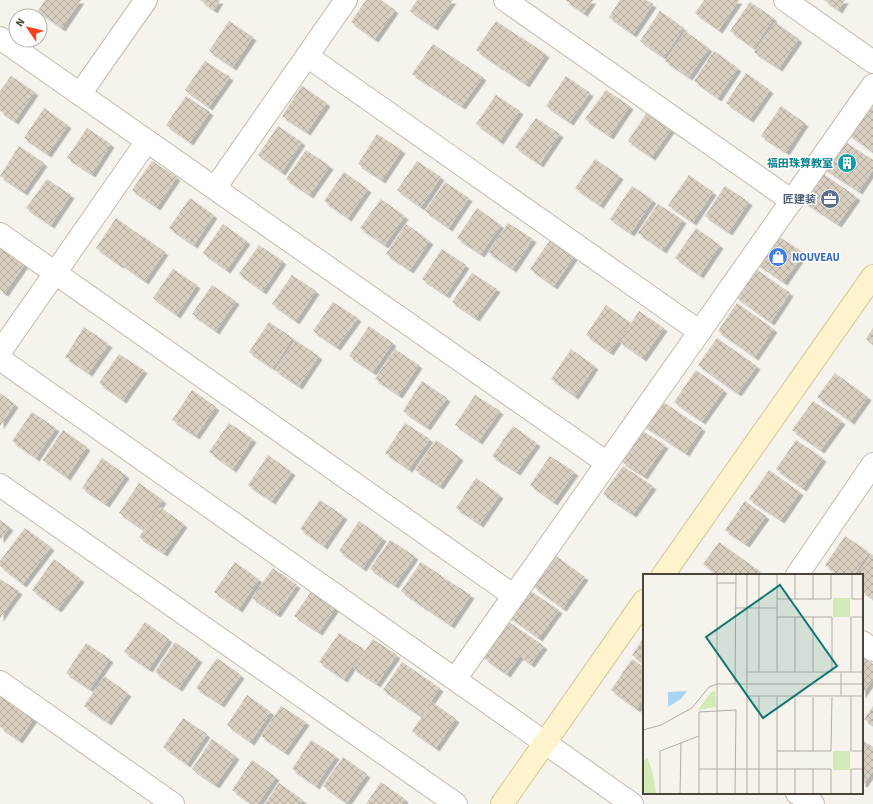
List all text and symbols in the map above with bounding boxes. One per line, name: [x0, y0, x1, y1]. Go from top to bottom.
north arrow: [8, 8, 48, 48]
text: N: [12, 15, 28, 30]
building icon: 福田珠算教室: [836, 152, 858, 174]
place label: 福田珠算教室: [767, 156, 833, 171]
office icon: 匠建装: [819, 188, 841, 210]
place label: 匠建装: [783, 192, 816, 207]
shop icon: NOUVEAU: [767, 246, 789, 268]
place label: NOUVEAU: [792, 250, 840, 265]
inset map: [643, 574, 863, 794]

